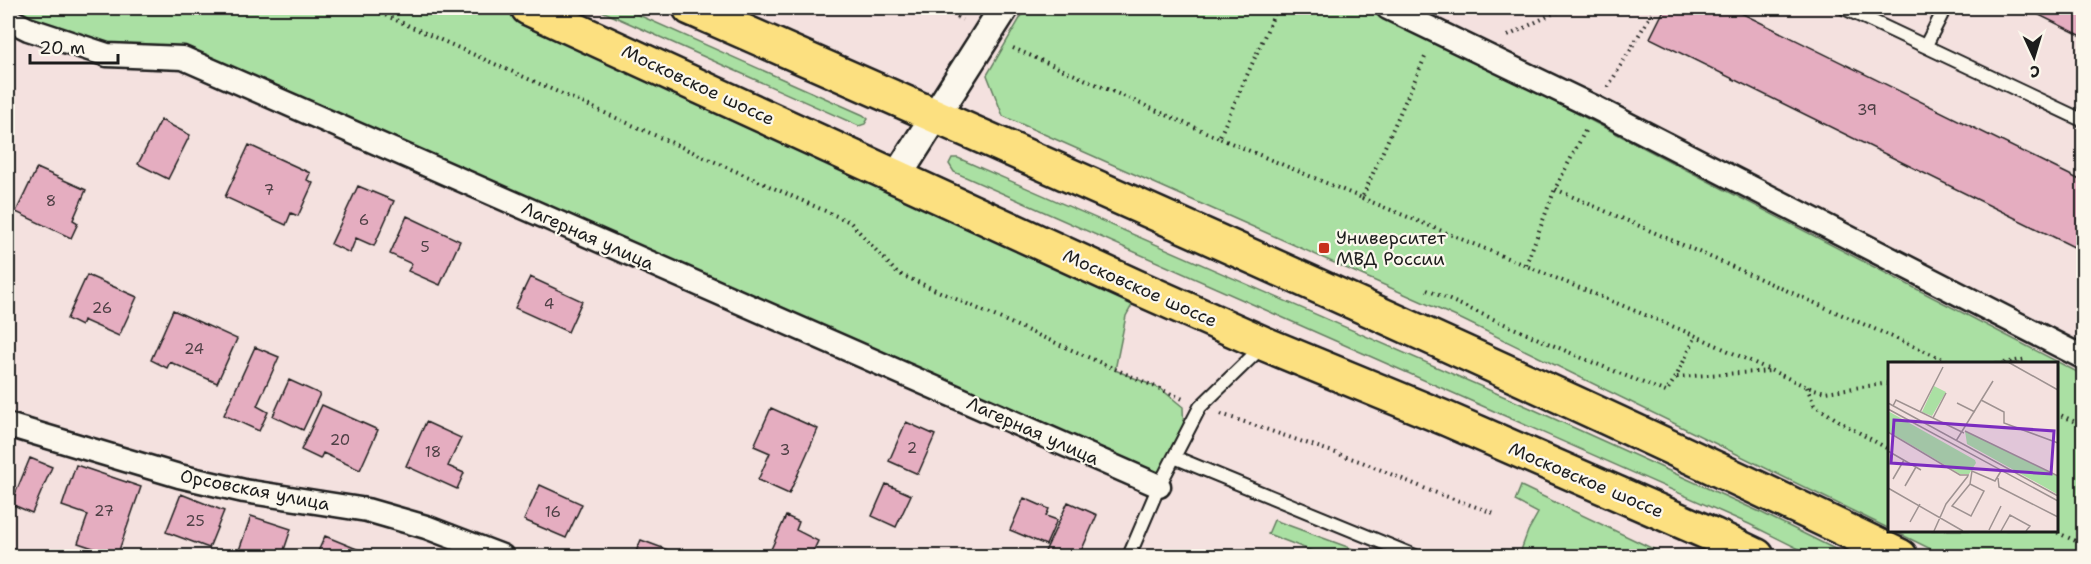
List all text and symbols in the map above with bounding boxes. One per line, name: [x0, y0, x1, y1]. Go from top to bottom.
scale bar: [30, 27, 118, 65]
north arrow: [2004, 27, 2064, 87]
text: 20 m: [39, 36, 85, 60]
street label: Московское шоссе: [618, 39, 778, 131]
text: С: [2029, 61, 2041, 82]
house number: 39: [1857, 100, 1877, 120]
house number: 7: [264, 180, 274, 200]
house number: 8: [46, 191, 56, 211]
street label: Лагерная улица: [518, 196, 658, 276]
house number: 6: [359, 210, 369, 230]
place label: Университет МВД России: [1336, 226, 1447, 271]
house number: 5: [420, 237, 430, 257]
marker: Университет МВД России: [1317, 241, 1331, 255]
street label: Московское шоссе: [1059, 243, 1221, 333]
house number: 4: [544, 294, 554, 314]
house number: 26: [92, 298, 112, 318]
house number: 24: [184, 339, 204, 359]
inset map: [1888, 362, 2058, 531]
street label: Лагерная улица: [963, 391, 1103, 471]
house number: 20: [330, 430, 350, 450]
street label: Московское шоссе: [1505, 436, 1667, 524]
house number: 2: [907, 438, 917, 458]
house number: 3: [780, 440, 790, 460]
house number: 18: [425, 442, 441, 462]
street label: Орсовская улица: [178, 464, 332, 516]
house number: 27: [94, 501, 114, 521]
house number: 16: [545, 502, 561, 522]
house number: 25: [185, 511, 205, 531]

